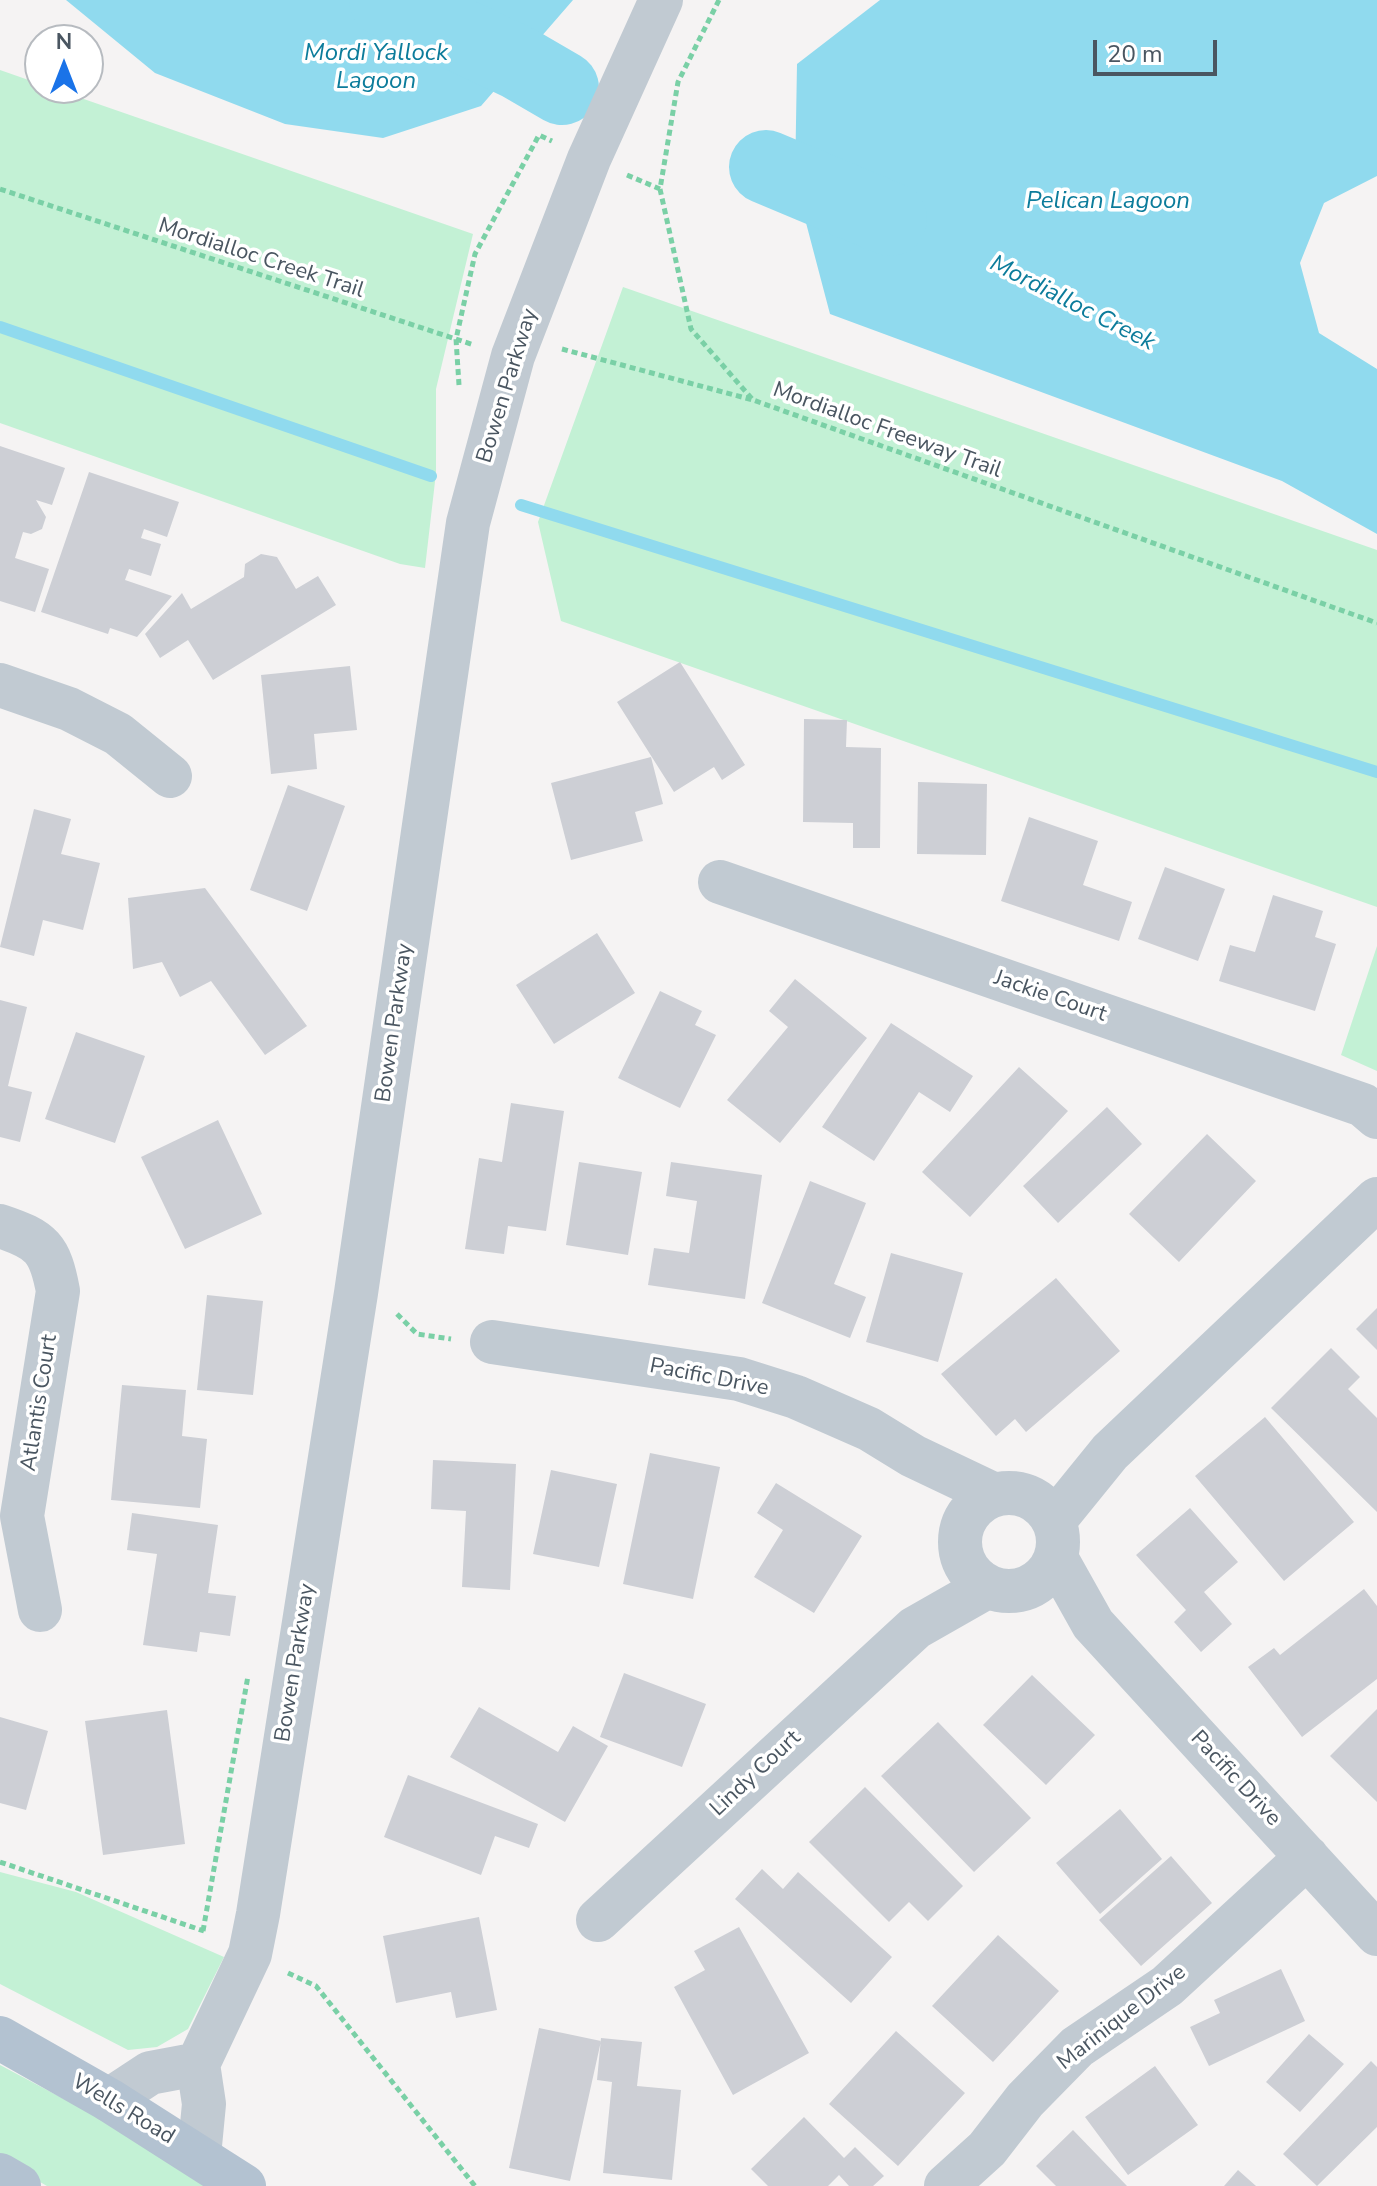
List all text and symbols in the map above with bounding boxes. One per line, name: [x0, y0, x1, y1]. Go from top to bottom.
north arrow: [24, 24, 104, 104]
scale bar: [1097, 24, 1221, 74]
text: N: [56, 27, 72, 57]
text: 20 m: [1107, 38, 1163, 70]
water label: Mordi Yallock Lagoon: [304, 40, 448, 96]
water label: Pelican Lagoon: [1026, 188, 1190, 216]
street label: Mordialloc Creek Trail: [155, 213, 367, 305]
water label: Mordialloc Creek: [985, 250, 1159, 358]
street label: Bowen Parkway: [472, 306, 544, 466]
street label: Mordialloc Freeway Trail: [769, 377, 1005, 485]
street label: Bowen Parkway: [371, 942, 419, 1104]
street label: Jackie Court: [990, 965, 1110, 1029]
street label: Atlantis Court: [16, 1333, 64, 1473]
street label: Pacific Drive: [647, 1354, 771, 1402]
street label: Bowen Parkway: [270, 1582, 322, 1744]
street label: Lindy Court: [705, 1725, 807, 1823]
street label: Pacific Drive: [1184, 1726, 1286, 1832]
street label: Marinique Drive: [1053, 1960, 1191, 2076]
street label: Wells Road: [67, 2069, 179, 2151]

